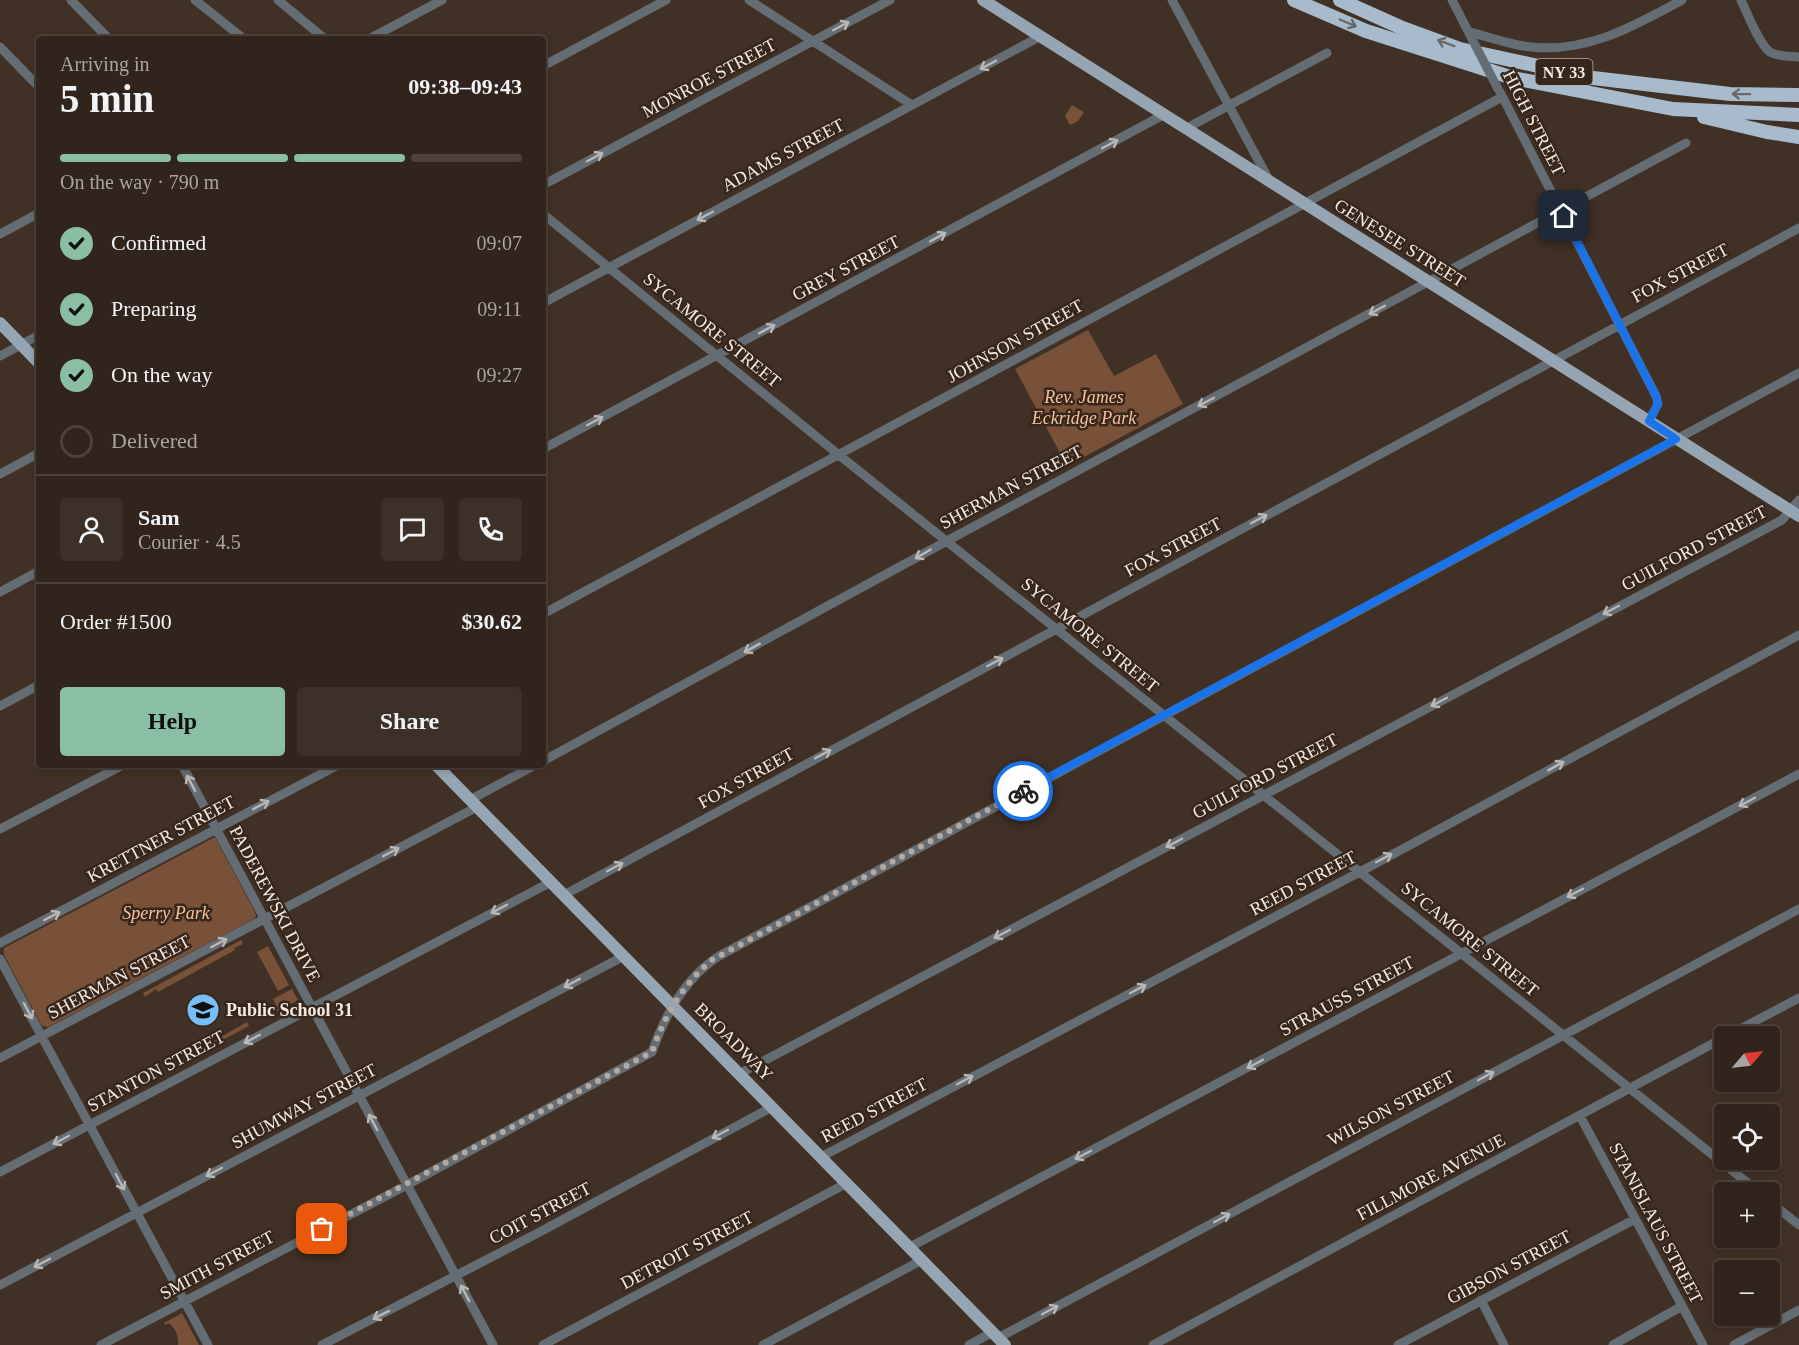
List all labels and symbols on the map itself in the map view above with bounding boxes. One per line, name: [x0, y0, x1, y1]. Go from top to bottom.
one-way arrow: [1339, 19, 1357, 30]
one-way arrow: [832, 20, 849, 32]
street label: MONROE STREET: [639, 34, 779, 122]
one-way arrow: [1437, 37, 1455, 48]
one-way arrow: [979, 59, 997, 71]
road number: NY 33: [1536, 59, 1592, 85]
street label: HIGH STREET: [1499, 67, 1569, 179]
one-way arrow: [1731, 88, 1751, 100]
street label: ADAMS STREET: [718, 114, 848, 196]
one-way arrow: [1101, 138, 1118, 150]
one-way arrow: [585, 151, 603, 162]
pin: [1538, 190, 1589, 241]
street label: GENESEE STREET: [1331, 195, 1469, 291]
one-way arrow: [696, 211, 714, 222]
street label: GREY STREET: [789, 231, 903, 305]
one-way arrow: [929, 231, 946, 243]
street label: FOX STREET: [1628, 239, 1732, 307]
street label: SYCAMORE STREET: [639, 269, 785, 391]
street label: JOHNSON STREET: [943, 295, 1087, 387]
one-way arrow: [1369, 305, 1387, 316]
one-way arrow: [757, 323, 775, 334]
park label: Rev. James Eckridge Park: [1031, 387, 1137, 428]
one-way arrow: [1198, 396, 1215, 408]
one-way arrow: [585, 415, 603, 426]
street label: SHERMAN STREET: [936, 441, 1086, 533]
street label: GUILFORD STREET: [1618, 501, 1770, 595]
street label: FOX STREET: [1121, 513, 1225, 581]
one-way arrow: [1250, 513, 1267, 525]
one-way arrow: [915, 548, 932, 560]
street label: SYCAMORE STREET: [1017, 574, 1163, 696]
one-way arrow: [1603, 605, 1621, 616]
one-way arrow: [744, 642, 761, 654]
one-way arrow: [986, 656, 1003, 668]
one-way arrow: [1431, 697, 1449, 708]
street label: GUILFORD STREET: [1189, 729, 1341, 823]
street label: FOX STREET: [695, 743, 797, 813]
one-way arrow: [814, 748, 832, 759]
one-way arrow: [1547, 759, 1564, 771]
courier: [993, 761, 1053, 821]
one-way arrow: [185, 775, 196, 793]
street label: KRETTNER STREET: [84, 792, 238, 886]
one-way arrow: [1739, 797, 1757, 808]
one-way arrow: [252, 799, 270, 810]
street label: PADEREWSKI DRIVE: [225, 823, 325, 985]
one-way arrow: [1166, 838, 1184, 849]
one-way arrow: [382, 846, 400, 857]
street label: REED STREET: [1246, 847, 1360, 919]
one-way arrow: [1375, 852, 1393, 863]
one-way arrow: [606, 861, 623, 873]
street label: SYCAMORE STREET: [1397, 878, 1543, 1000]
one-way arrow: [1567, 887, 1584, 899]
park label: Sperry Park: [122, 903, 211, 923]
one-way arrow: [491, 903, 508, 915]
one-way arrow: [42, 910, 60, 921]
one-way arrow: [994, 928, 1011, 940]
street label: SHERMAN STREET: [44, 931, 194, 1023]
one-way arrow: [210, 937, 227, 949]
street label: STRAUSS STREET: [1276, 952, 1418, 1040]
one-way arrow: [564, 978, 582, 990]
one-way arrow: [1129, 983, 1146, 995]
school or university icon: Public School 31: [185, 992, 221, 1028]
street label: BROADWAY: [691, 999, 777, 1085]
place label: Public School 31: [226, 1000, 353, 1020]
one-way arrow: [23, 1001, 34, 1019]
street label: STANTON STREET: [84, 1026, 228, 1116]
north arrow: [1714, 1026, 1780, 1092]
one-way arrow: [244, 1033, 261, 1045]
street label: SHUMWAY STREET: [228, 1059, 380, 1153]
one-way arrow: [1246, 1059, 1264, 1070]
street label: WILSON STREET: [1324, 1066, 1458, 1150]
one-way arrow: [1477, 1070, 1494, 1082]
street label: REED STREET: [817, 1074, 931, 1146]
one-way arrow: [956, 1074, 974, 1085]
one-way arrow: [367, 1113, 378, 1131]
one-way arrow: [712, 1129, 730, 1140]
street label: FILLMORE AVENUE: [1353, 1129, 1509, 1225]
one-way arrow: [53, 1134, 70, 1146]
street label: STANISLAUS STREET: [1605, 1139, 1707, 1307]
one-way arrow: [1074, 1150, 1092, 1161]
one-way arrow: [205, 1167, 223, 1179]
one-way arrow: [115, 1173, 126, 1191]
street label: COIT STREET: [486, 1178, 594, 1248]
pin: [296, 1203, 347, 1254]
street label: DETROIT STREET: [617, 1207, 757, 1293]
one-way arrow: [1212, 1212, 1230, 1223]
street label: SMITH STREET: [156, 1226, 278, 1304]
street label: GIBSON STREET: [1444, 1226, 1574, 1308]
one-way arrow: [33, 1258, 51, 1269]
one-way arrow: [459, 1285, 470, 1303]
one-way arrow: [1040, 1304, 1058, 1315]
one-way arrow: [373, 1309, 391, 1321]

